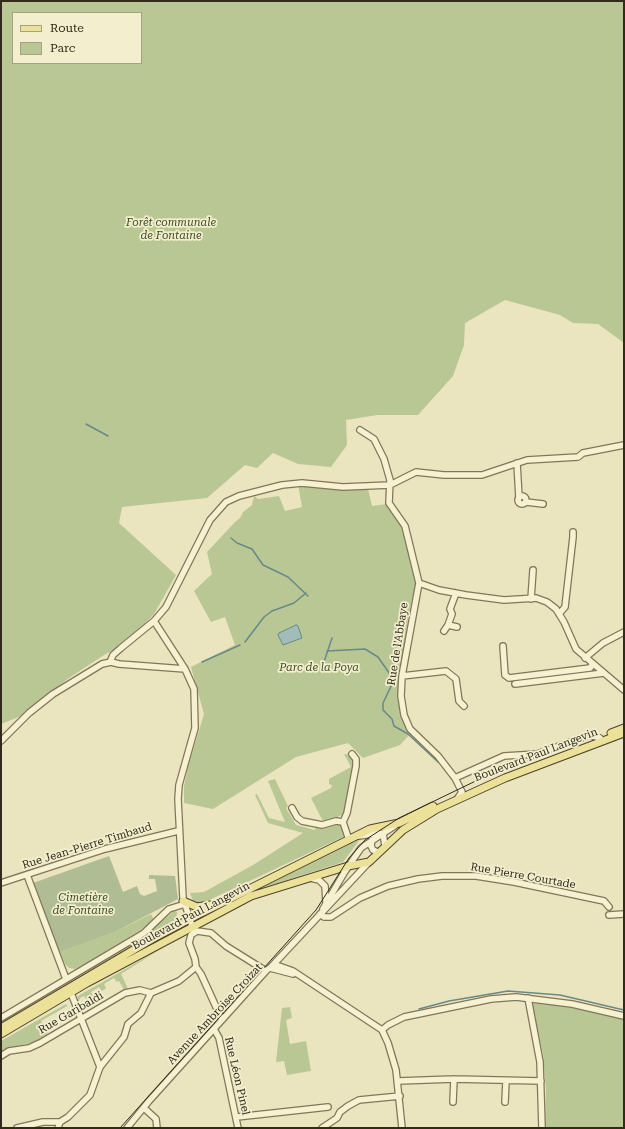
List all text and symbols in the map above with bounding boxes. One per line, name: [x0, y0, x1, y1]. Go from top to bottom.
legend: [12, 12, 142, 64]
text: Route: [50, 21, 84, 35]
text: Parc: [50, 41, 75, 55]
park label: Forêt communale de Fontaine: [126, 216, 216, 242]
street label: Rue de l'Abbaye: [385, 602, 411, 686]
park label: Parc de la Poya: [279, 661, 359, 675]
street label: Boulevard Paul Langevin: [472, 725, 600, 785]
street label: Rue Jean-Pierre Timbaud: [21, 820, 153, 872]
street label: Rue Pierre Courtade: [469, 860, 577, 892]
street label: Boulevard Paul Langevin: [130, 879, 252, 953]
park label: Cimetière de Fontaine: [52, 891, 114, 917]
street label: Avenue Ambroise Croizat: [165, 961, 265, 1067]
street label: Rue Garibaldi: [36, 989, 106, 1037]
street label: Rue Léon Pinel: [222, 1036, 252, 1116]

